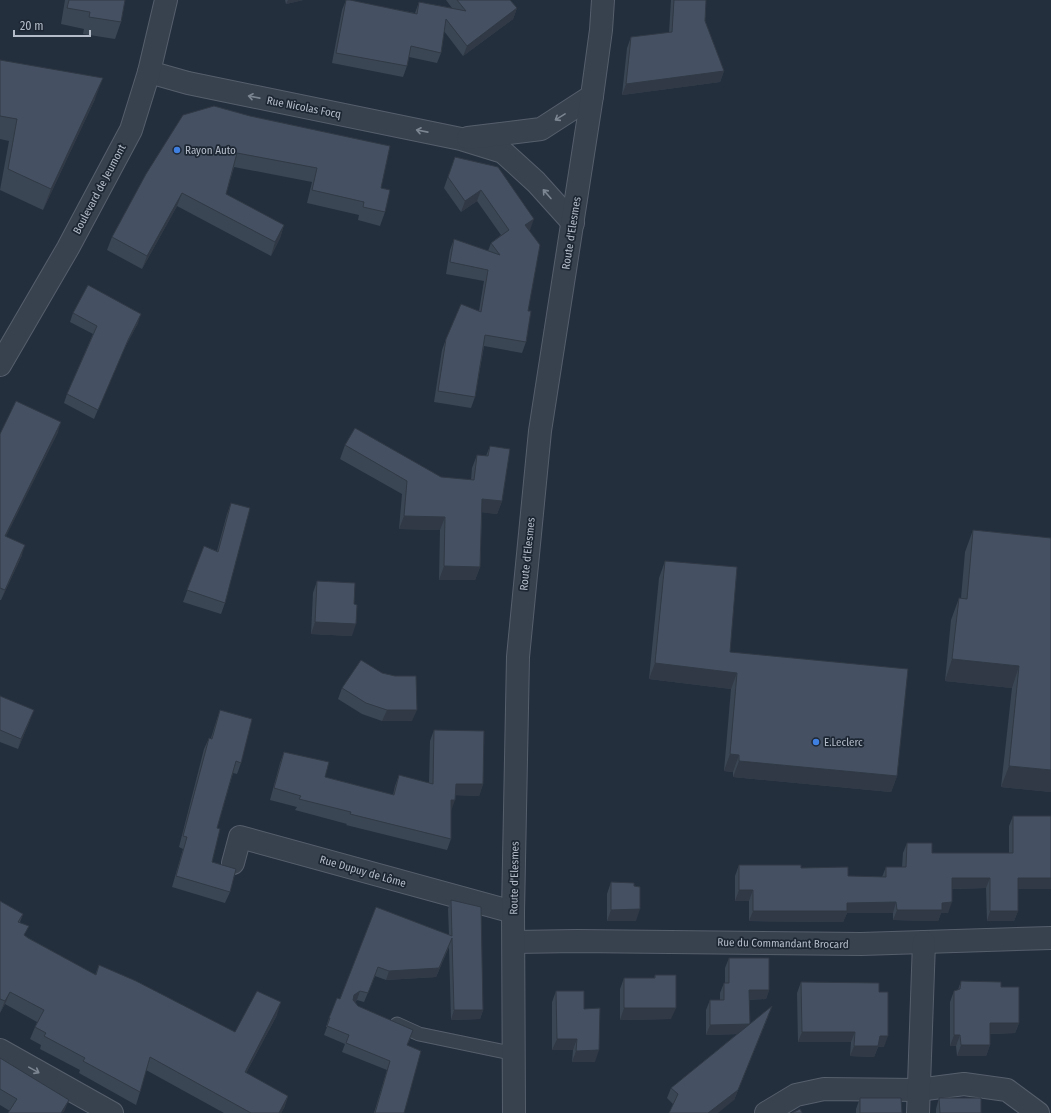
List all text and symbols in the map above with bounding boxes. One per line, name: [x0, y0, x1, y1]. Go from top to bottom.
scale bar: [14, 12, 90, 38]
text: 20 m: [20, 19, 44, 33]
one-way arrow: [248, 92, 261, 100]
street label: Rue Nicolas Focq: [266, 94, 342, 121]
one-way arrow: [554, 112, 565, 121]
one-way arrow: [416, 127, 429, 135]
street label: Boulevard de Jeumont: [70, 142, 129, 236]
place label: Rayon Auto: [185, 144, 236, 157]
marker: Rayon Auto: [172, 145, 182, 155]
one-way arrow: [542, 189, 551, 199]
street label: Route d'Elesmes: [559, 195, 584, 270]
street label: Route d'Elesmes: [517, 516, 538, 591]
place label: E.Leclerc: [824, 736, 863, 749]
marker: E.Leclerc: [811, 737, 821, 747]
street label: Route d'Elesmes: [507, 841, 522, 915]
street label: Rue Dupuy de Lôme: [318, 853, 408, 890]
street label: Rue du Commandant Brocard: [717, 936, 849, 951]
one-way arrow: [27, 1066, 39, 1074]

